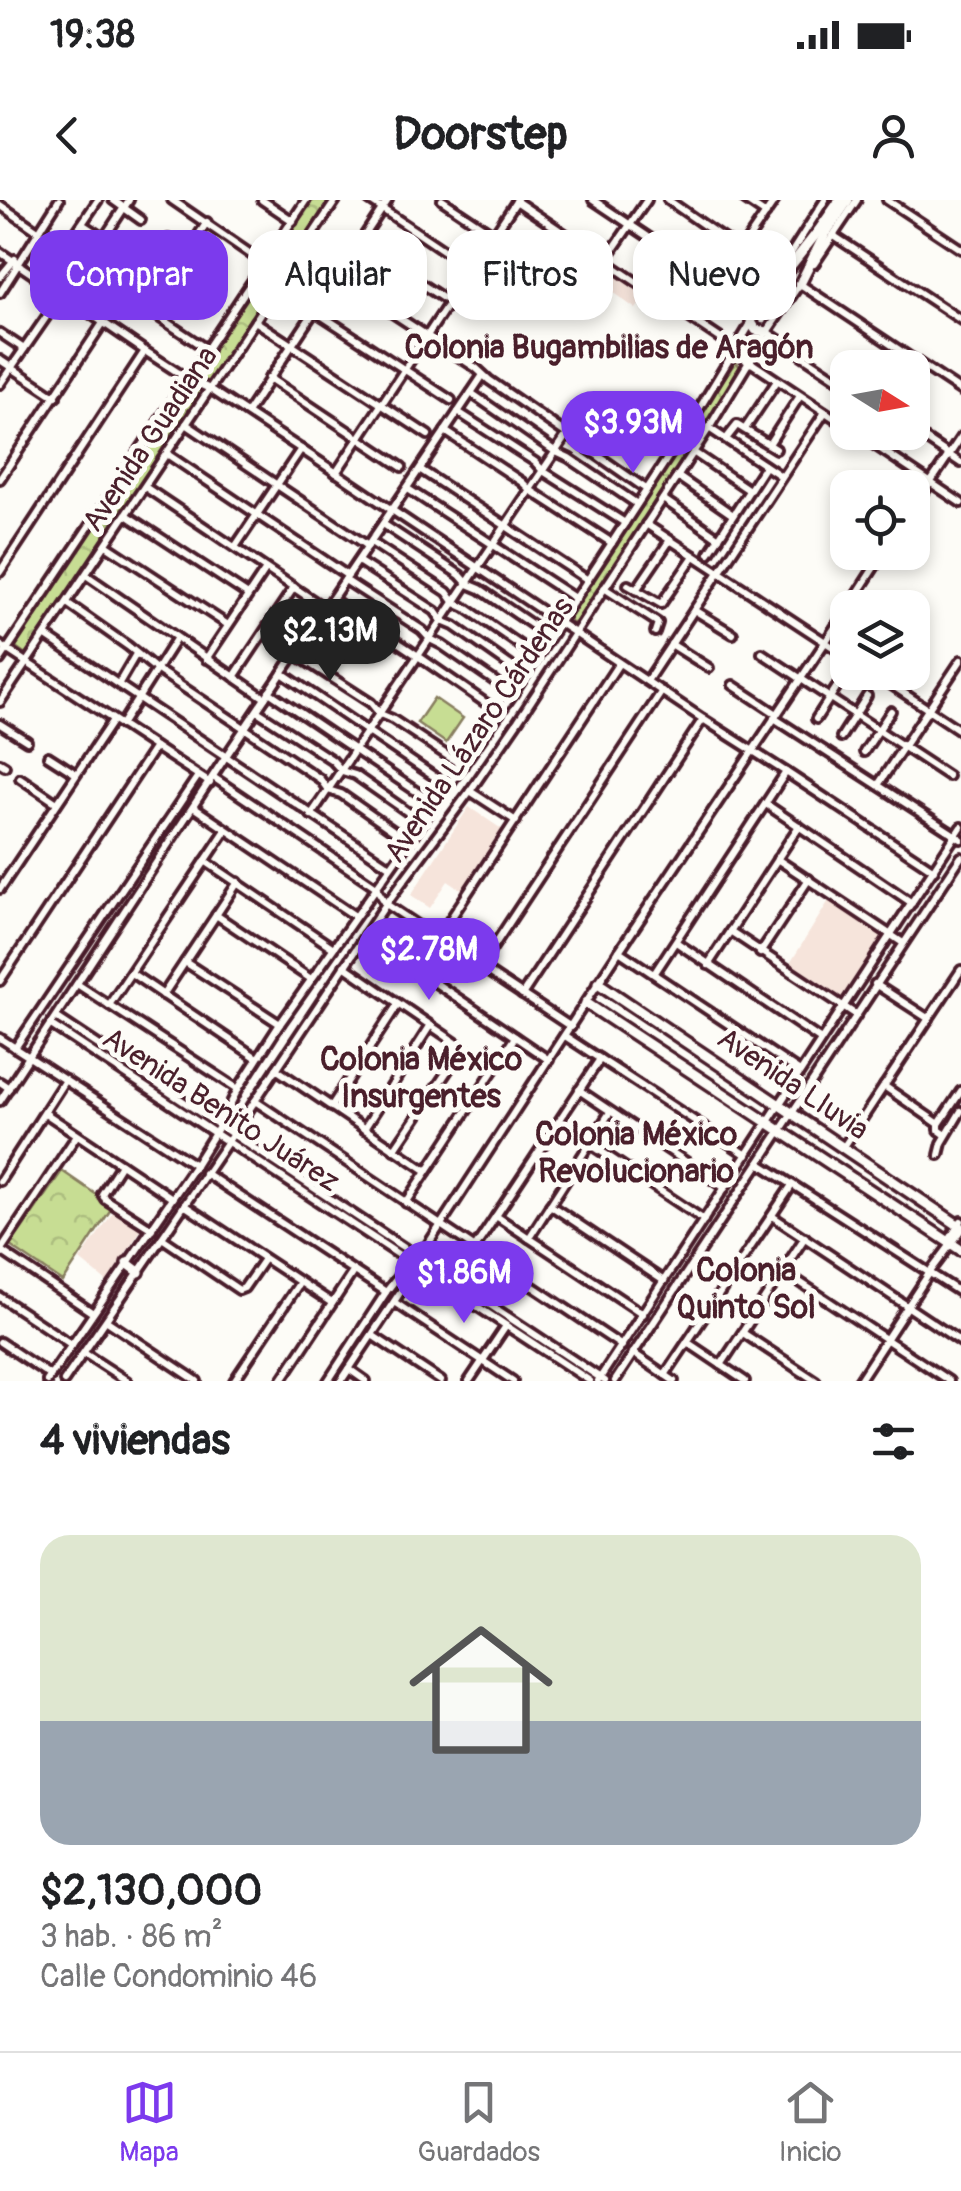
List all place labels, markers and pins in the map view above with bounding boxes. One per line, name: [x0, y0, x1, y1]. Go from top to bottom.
pin: $3.93M: [552, 391, 714, 476]
pin: $2.13M: [249, 599, 411, 684]
pin: $2.78M: [348, 918, 510, 1003]
pin: $1.86M: [383, 1241, 545, 1326]

